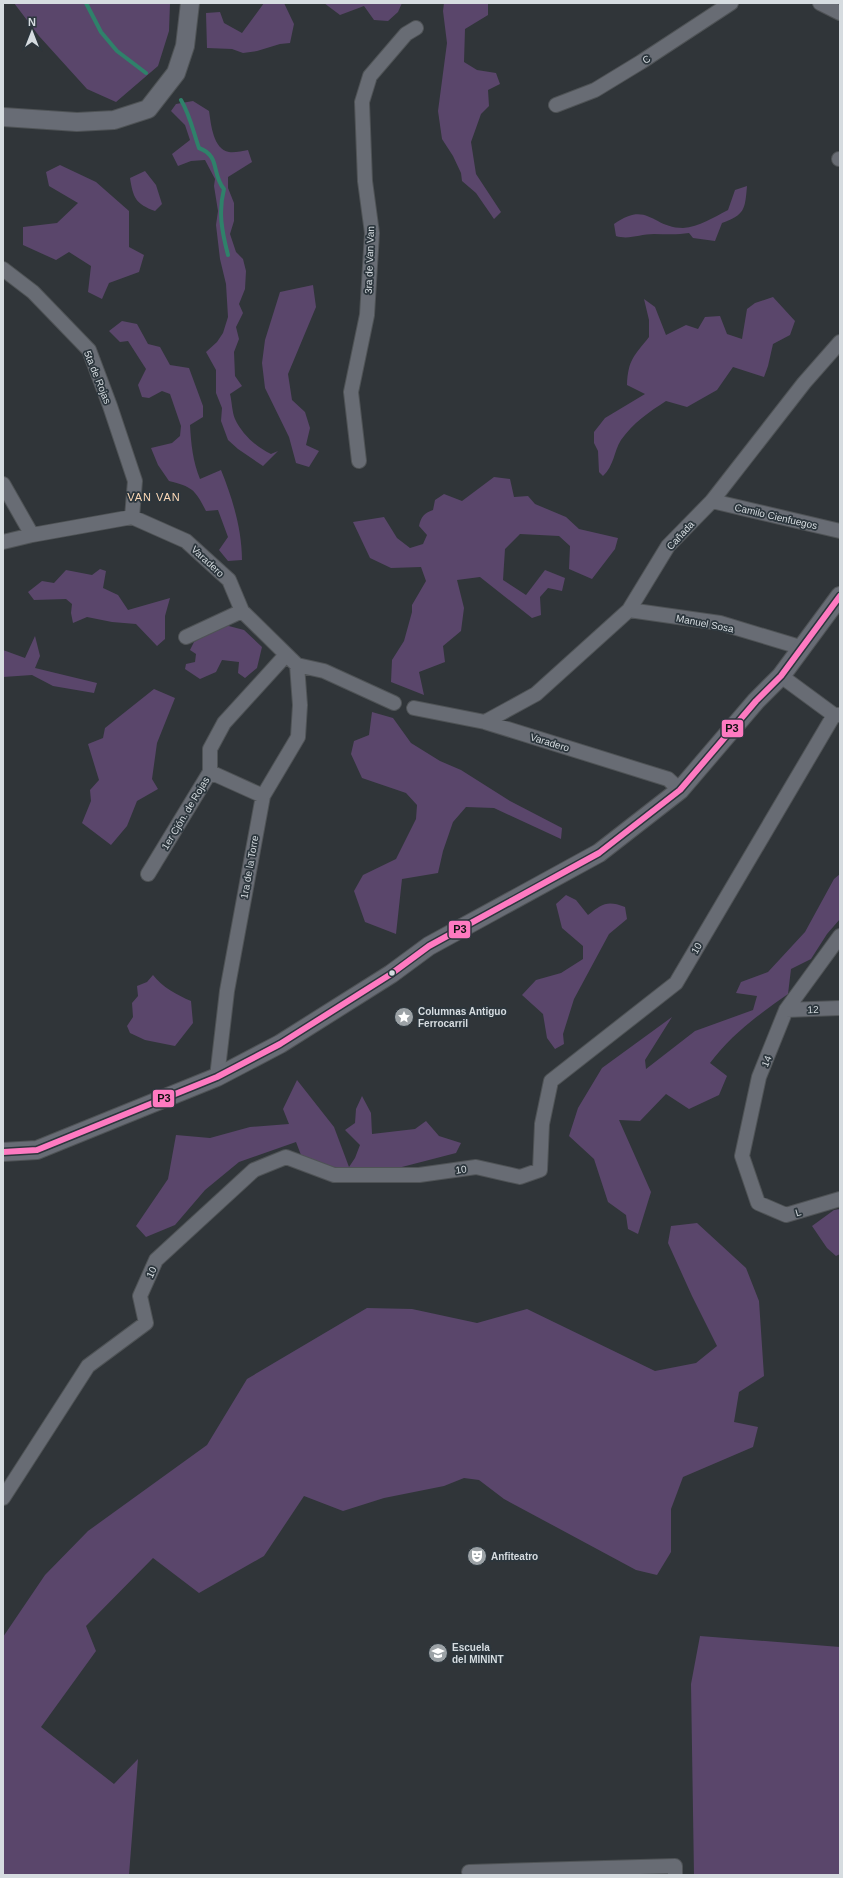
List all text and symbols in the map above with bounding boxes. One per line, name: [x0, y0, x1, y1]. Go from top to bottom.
north arrow: [12, 12, 52, 52]
text: N: [28, 16, 36, 28]
street label: C: [640, 53, 652, 66]
street label: 3ra de Van Van: [363, 226, 376, 294]
street label: 5ta de Rojas: [82, 349, 113, 405]
district label: VAN VAN: [127, 491, 181, 503]
street label: Camilo Cienfuegos: [733, 502, 818, 531]
street label: Cañada: [664, 518, 697, 552]
street label: Varadero: [189, 544, 226, 579]
street label: Manuel Sosa: [675, 613, 735, 635]
line badge: P3: [721, 719, 744, 738]
text: P3: [725, 722, 739, 734]
street label: Varadero: [529, 731, 571, 754]
street label: 1er Cjón. de Rojas: [159, 775, 211, 852]
street label: 1ra de la Torre: [238, 834, 261, 900]
line badge: P3: [448, 920, 471, 939]
text: P3: [453, 923, 467, 935]
street label: 10: [689, 940, 704, 956]
unlabelled marker: [387, 968, 397, 978]
street label: 12: [807, 1004, 819, 1015]
place icon: Columnas Antiguo Ferrocarril: [393, 1006, 415, 1028]
place label: Columnas Antiguo Ferrocarril: [418, 1006, 507, 1029]
street label: 14: [759, 1054, 774, 1068]
line badge: P3: [152, 1089, 175, 1108]
text: P3: [157, 1092, 171, 1104]
street label: 10: [455, 1163, 468, 1176]
street label: L: [794, 1206, 803, 1219]
street label: 10: [144, 1264, 159, 1280]
theatre icon: Anfiteatro: [466, 1545, 488, 1567]
place label: Anfiteatro: [491, 1551, 538, 1562]
school or university icon: Escuela del MININT: [427, 1642, 449, 1664]
place label: Escuela del MININT: [452, 1642, 504, 1665]

